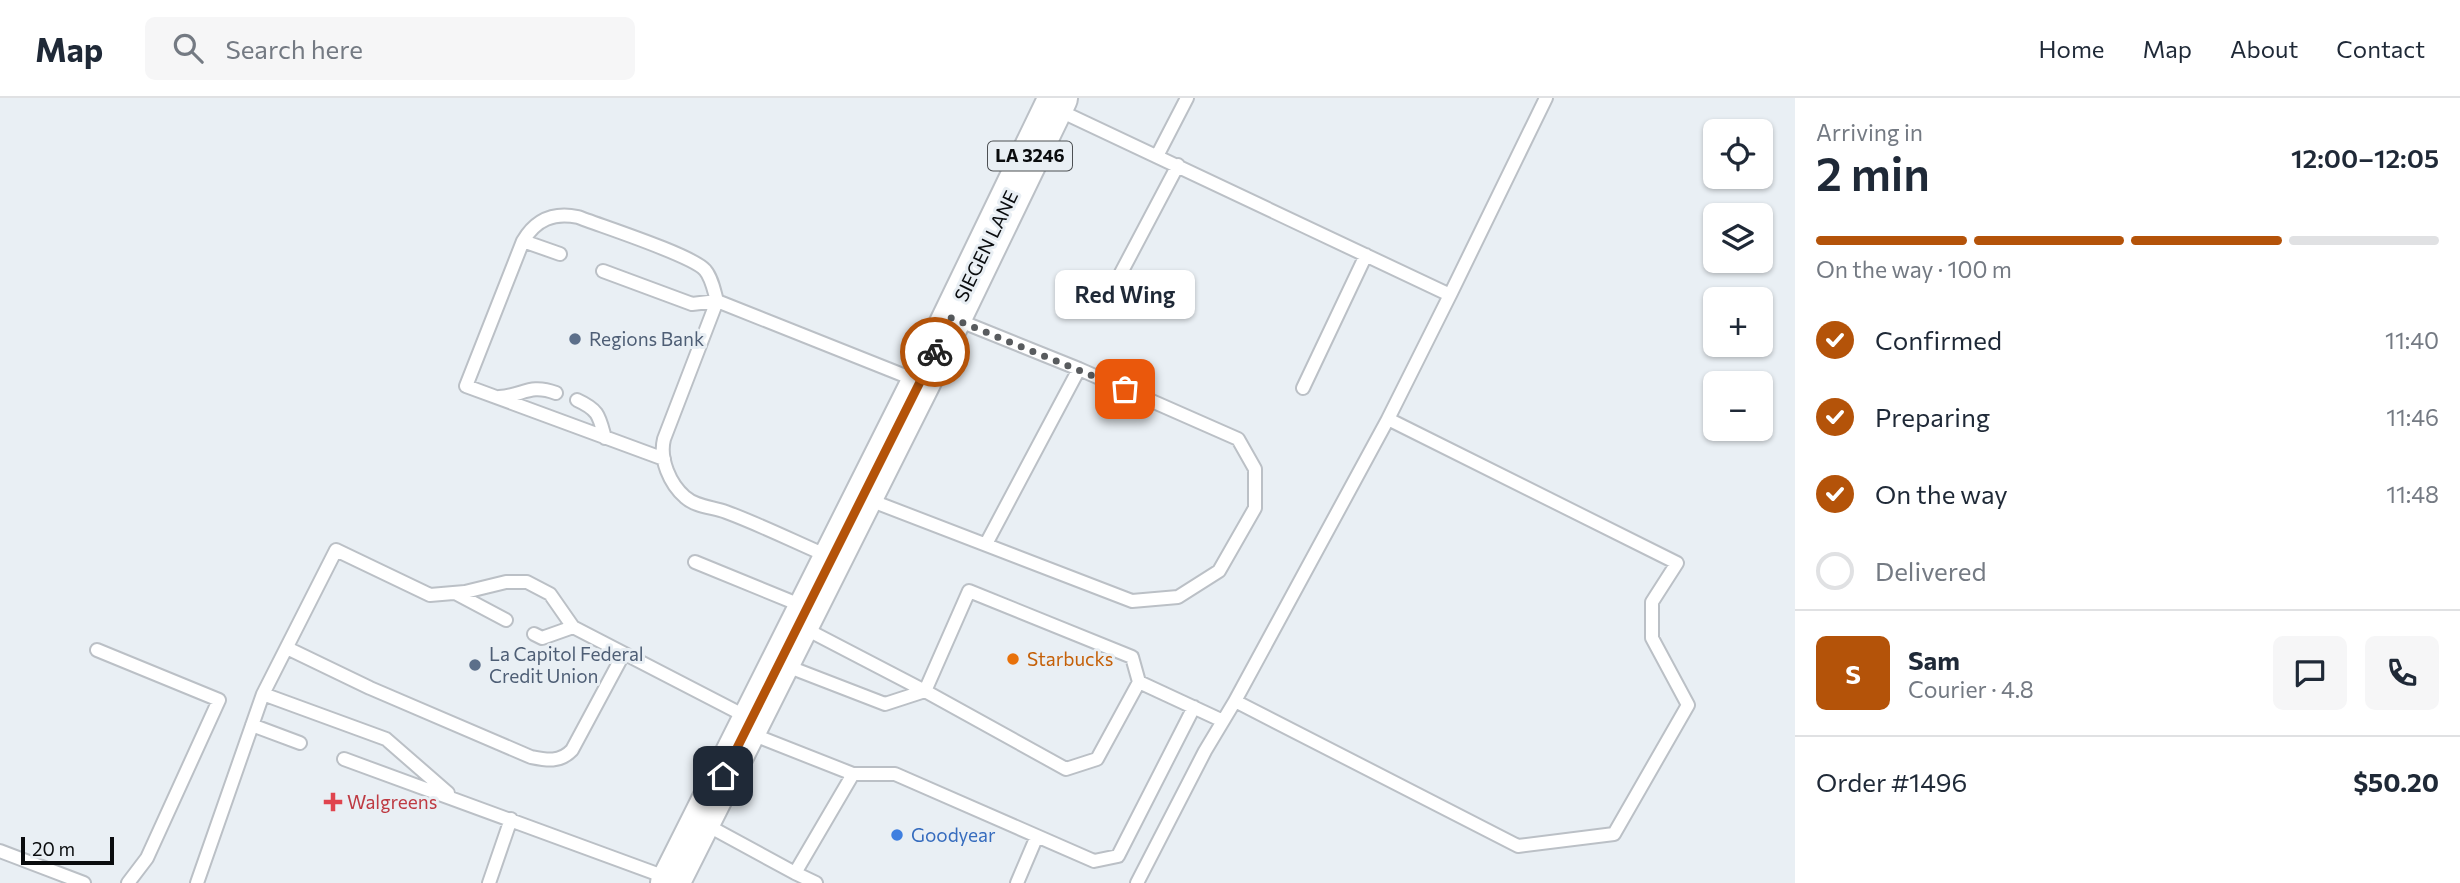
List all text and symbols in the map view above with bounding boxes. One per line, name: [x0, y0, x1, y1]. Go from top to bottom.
search box: [145, 17, 635, 80]
text: Map: [35, 28, 103, 69]
icon: search: [169, 29, 207, 67]
text: Search here: [225, 33, 363, 64]
text: Home: [2039, 34, 2105, 63]
text: Map: [2143, 34, 2192, 63]
text: About: [2230, 34, 2298, 63]
text: Contact: [2336, 34, 2425, 63]
text: Arriving in: [1816, 118, 1923, 146]
map controls: [1703, 119, 1773, 441]
button: locate: [1703, 119, 1773, 189]
road number: LA 3246: [988, 142, 1072, 170]
text: 12:00–12:05: [2291, 142, 2439, 173]
text: 2 min: [1816, 144, 1930, 200]
street label: SIEGEN LANE: [949, 187, 1022, 305]
button: layers: [1703, 203, 1773, 273]
text: On the way · 100 m: [1816, 255, 2012, 283]
callout: Red Wing: [1055, 270, 1195, 319]
text: Red Wing: [1075, 280, 1175, 308]
button: +: [1703, 287, 1773, 357]
courier: [900, 317, 970, 387]
icon: check: [1816, 321, 1854, 359]
text: Confirmed: [1875, 324, 2002, 355]
text: 11:40: [2385, 326, 2439, 354]
place label: Regions Bank: [589, 327, 704, 350]
marker: Regions Bank: [567, 331, 583, 347]
icon: bike: [916, 333, 954, 371]
pin: [1095, 359, 1155, 419]
icon: bag: [1106, 370, 1144, 408]
button: −: [1703, 371, 1773, 441]
icon: check: [1816, 398, 1854, 436]
text: Preparing: [1875, 401, 1990, 432]
text: 11:46: [2386, 403, 2439, 431]
icon: check: [1816, 475, 1854, 513]
text: On the way: [1875, 478, 2008, 509]
text: 11:48: [2386, 480, 2439, 508]
text: Delivered: [1875, 555, 1986, 586]
button: chat: [2273, 636, 2347, 710]
button: phone: [2365, 636, 2439, 710]
place label: La Capitol Federal Credit Union: [489, 642, 644, 687]
text: Sam: [1908, 644, 1960, 675]
place label: Starbucks: [1027, 647, 1113, 670]
marker: Starbucks: [1005, 651, 1021, 667]
marker: La Capitol Federal Credit Union: [467, 657, 483, 673]
text: S: [1845, 658, 1861, 689]
text: Courier · 4.8: [1908, 675, 2034, 703]
pin: [693, 746, 753, 806]
icon: home: [704, 757, 742, 795]
text: Order #1496: [1816, 766, 1967, 797]
text: $50.20: [2353, 766, 2439, 797]
place label: Walgreens: [347, 790, 437, 813]
marker: Walgreens: [325, 794, 341, 810]
place label: Goodyear: [911, 823, 996, 846]
marker: Goodyear: [889, 827, 905, 843]
scale bar: [21, 834, 114, 866]
text: 20 m: [32, 837, 75, 860]

